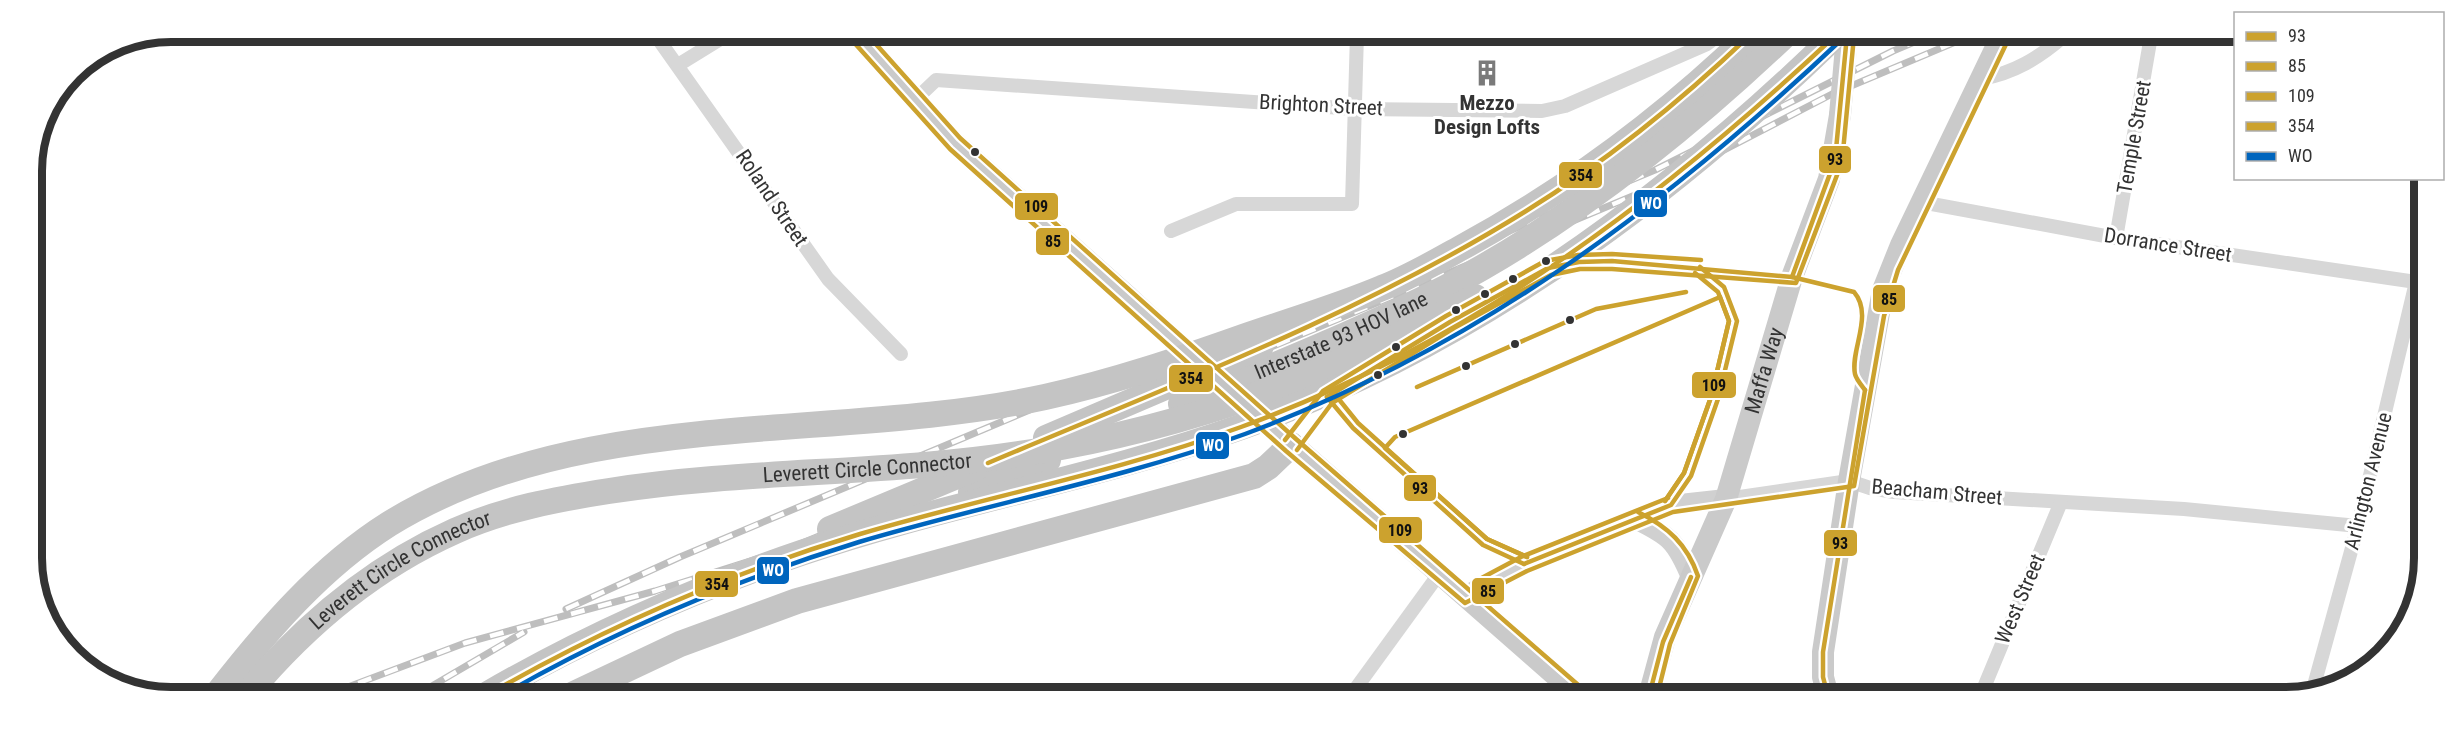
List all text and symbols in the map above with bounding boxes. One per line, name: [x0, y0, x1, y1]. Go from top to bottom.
legend: [2234, 12, 2444, 180]
text: 93: [2288, 25, 2306, 46]
text: 85: [2288, 55, 2306, 76]
building icon: Mezzo Design Lofts: [1472, 58, 1502, 88]
street label: Temple Street: [2112, 78, 2156, 196]
text: 109: [2288, 85, 2315, 106]
street label: Brighton Street: [1258, 90, 1384, 120]
place label: Mezzo Design Lofts: [1434, 91, 1540, 139]
text: 354: [2288, 115, 2315, 136]
street label: Roland Street: [731, 145, 813, 251]
line badge: 93: [1818, 145, 1852, 174]
text: WO: [2288, 145, 2313, 166]
unlabelled marker: [969, 146, 981, 158]
text: 93: [1827, 150, 1843, 169]
line badge: 354: [1558, 161, 1603, 189]
text: 354: [1569, 166, 1593, 185]
line badge: WO: [1633, 189, 1668, 218]
line badge: 109: [1014, 192, 1059, 221]
text: WO: [1640, 194, 1662, 213]
text: 109: [1024, 197, 1048, 216]
street label: Dorrance Street: [2103, 223, 2233, 267]
line badge: 85: [1035, 227, 1070, 256]
text: 85: [1045, 232, 1061, 251]
unlabelled marker: [1540, 255, 1552, 267]
unlabelled marker: [1507, 273, 1519, 285]
line badge: 85: [1872, 284, 1906, 313]
street label: Interstate 93 HOV lane: [1251, 287, 1432, 384]
unlabelled marker: [1479, 288, 1491, 300]
text: 85: [1881, 290, 1897, 309]
unlabelled marker: [1450, 304, 1462, 316]
unlabelled marker: [1564, 314, 1576, 326]
street label: Maffa Way: [1740, 325, 1788, 416]
unlabelled marker: [1509, 338, 1521, 350]
unlabelled marker: [1390, 341, 1402, 353]
unlabelled marker: [1460, 360, 1472, 372]
line badge: 354: [1168, 364, 1214, 393]
text: 354: [1179, 369, 1203, 388]
unlabelled marker: [1372, 369, 1384, 381]
line badge: 109: [1691, 371, 1737, 399]
text: 109: [1702, 376, 1726, 395]
street label: Arlington Avenue: [2339, 410, 2397, 552]
unlabelled marker: [1397, 428, 1409, 440]
line badge: WO: [1195, 431, 1230, 460]
text: WO: [1202, 436, 1224, 455]
street label: Leverett Circle Connector: [762, 448, 973, 487]
line badge: 93: [1403, 474, 1437, 502]
street label: Beacham Street: [1871, 474, 2003, 510]
text: 93: [1412, 479, 1428, 498]
street label: Leverett Circle Connector: [304, 506, 494, 634]
line badge: 109: [1378, 516, 1423, 544]
text: 109: [1388, 521, 1412, 540]
line badge: 93: [1823, 529, 1858, 557]
text: 93: [1832, 534, 1848, 553]
street label: West Street: [1990, 550, 2050, 648]
line badge: WO: [756, 556, 790, 585]
text: WO: [762, 561, 784, 580]
line badge: 354: [694, 570, 739, 598]
text: 354: [705, 575, 729, 594]
line badge: 85: [1471, 577, 1505, 605]
text: 85: [1480, 582, 1496, 601]

